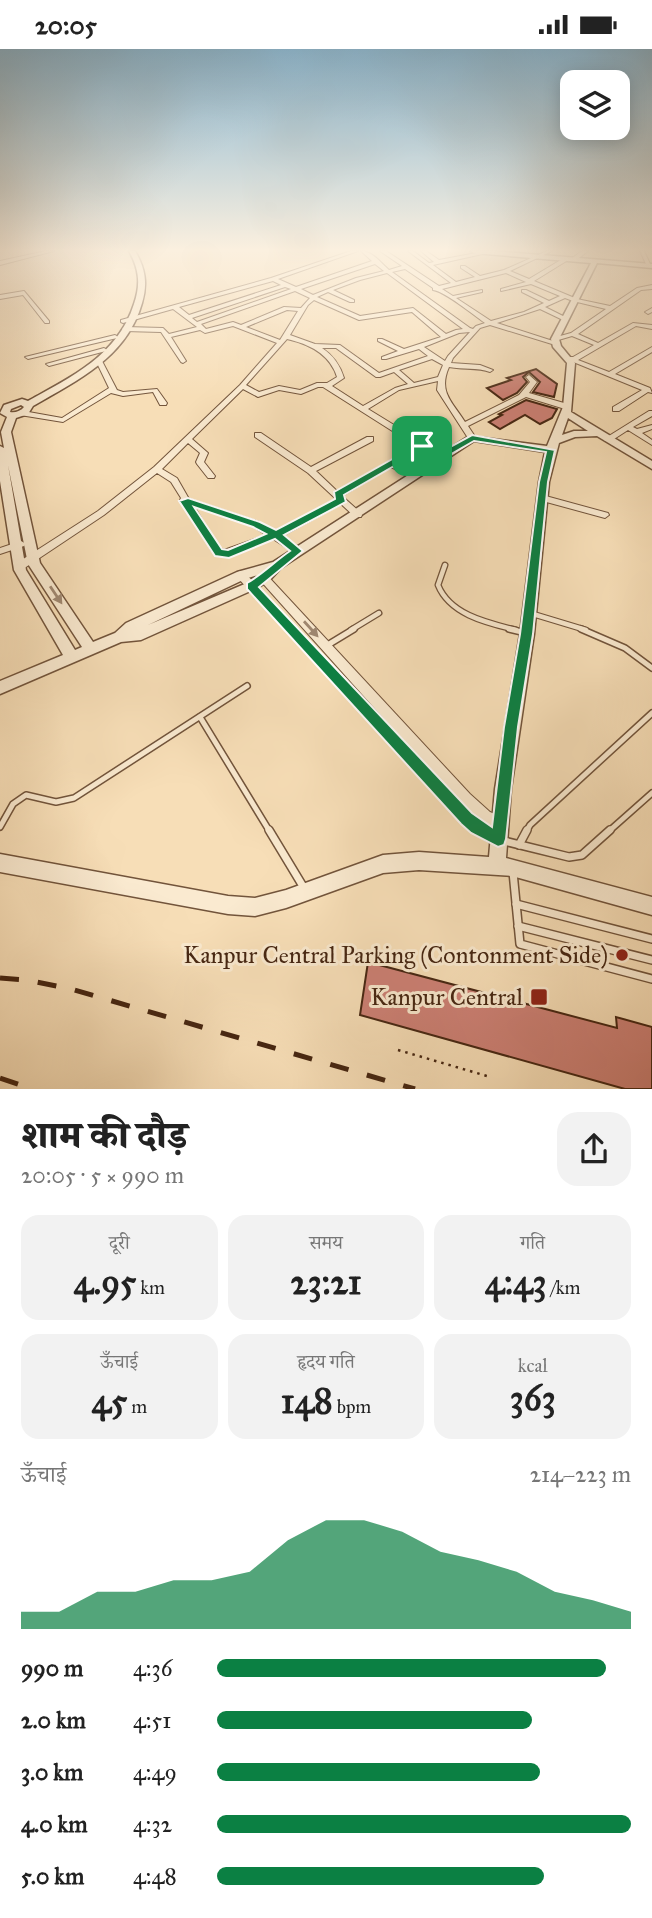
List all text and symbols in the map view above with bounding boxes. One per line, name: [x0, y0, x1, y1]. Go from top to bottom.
text: 20:05: [35, 9, 97, 41]
map controls: [560, 70, 630, 140]
button: layers: [560, 70, 630, 140]
pin: [392, 416, 452, 476]
icon: arrive: [403, 427, 441, 465]
one-way arrow: [49, 586, 63, 604]
one-way arrow: [302, 620, 318, 637]
place label: Kanpur Central Parking (Contonment Side): [183, 940, 608, 970]
marker: Kanpur Central Parking (Contonment Side): [614, 947, 630, 963]
place label: Kanpur Central: [371, 982, 523, 1012]
marker: Kanpur Central: [529, 987, 549, 1007]
text: शाम की दौड़: [21, 1112, 187, 1158]
button: share: [557, 1112, 631, 1186]
text: 20:05 · 5 × 990 m: [21, 1161, 184, 1189]
text: दूरी: [109, 1231, 130, 1254]
text: समय: [309, 1231, 343, 1254]
text: गति: [520, 1231, 545, 1254]
text: 4.95: [74, 1261, 136, 1304]
text: 23:21: [290, 1261, 362, 1304]
text: 4:43: [485, 1261, 547, 1304]
text: km: [136, 1276, 165, 1299]
text: /km: [547, 1276, 581, 1299]
text: ऊँचाई: [101, 1350, 138, 1373]
text: हृदय गति: [297, 1350, 355, 1373]
text: kcal: [518, 1354, 548, 1377]
text: 363: [510, 1377, 556, 1420]
text: 45: [91, 1380, 127, 1423]
text: 148: [281, 1380, 333, 1423]
text: m: [127, 1395, 147, 1418]
text: bpm: [333, 1395, 371, 1418]
text: ऊँचाई: [21, 1460, 66, 1488]
text: 214–223 m: [530, 1460, 631, 1488]
text: 990 m: [21, 1654, 83, 1682]
text: 4:36: [133, 1654, 173, 1682]
text: 2.0 km: [21, 1706, 86, 1734]
text: 4:51: [133, 1706, 171, 1734]
text: 3.0 km: [21, 1758, 83, 1786]
text: 4:49: [133, 1758, 177, 1786]
text: 4.0 km: [21, 1810, 87, 1838]
text: 4:32: [133, 1810, 172, 1838]
text: 5.0 km: [21, 1862, 84, 1890]
text: 4:48: [133, 1862, 177, 1890]

